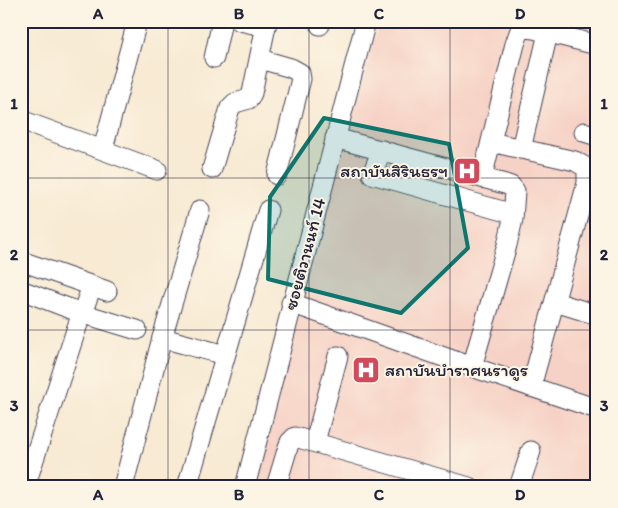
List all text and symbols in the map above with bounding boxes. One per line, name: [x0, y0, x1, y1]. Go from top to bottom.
text: A: [92, 4, 104, 23]
text: B: [234, 4, 245, 23]
text: C: [374, 4, 385, 23]
text: D: [515, 4, 526, 23]
text: 1: [10, 94, 18, 113]
text: 1: [600, 94, 608, 113]
hospital icon: สถาบันสิรินธรฯ: [452, 156, 482, 186]
place label: สถาบันสิรินธรฯ: [340, 160, 448, 182]
street label: ซอยติวานนท์ 14: [279, 195, 331, 313]
text: 2: [10, 245, 19, 264]
text: 2: [600, 245, 609, 264]
hospital icon: สถาบันบำราศนราดูร: [351, 355, 381, 385]
place label: สถาบันบำราศนราดูร: [385, 359, 528, 381]
text: 3: [10, 396, 19, 415]
text: 3: [600, 396, 609, 415]
text: A: [92, 485, 104, 504]
text: B: [234, 485, 245, 504]
text: C: [374, 485, 385, 504]
text: D: [515, 485, 526, 504]

